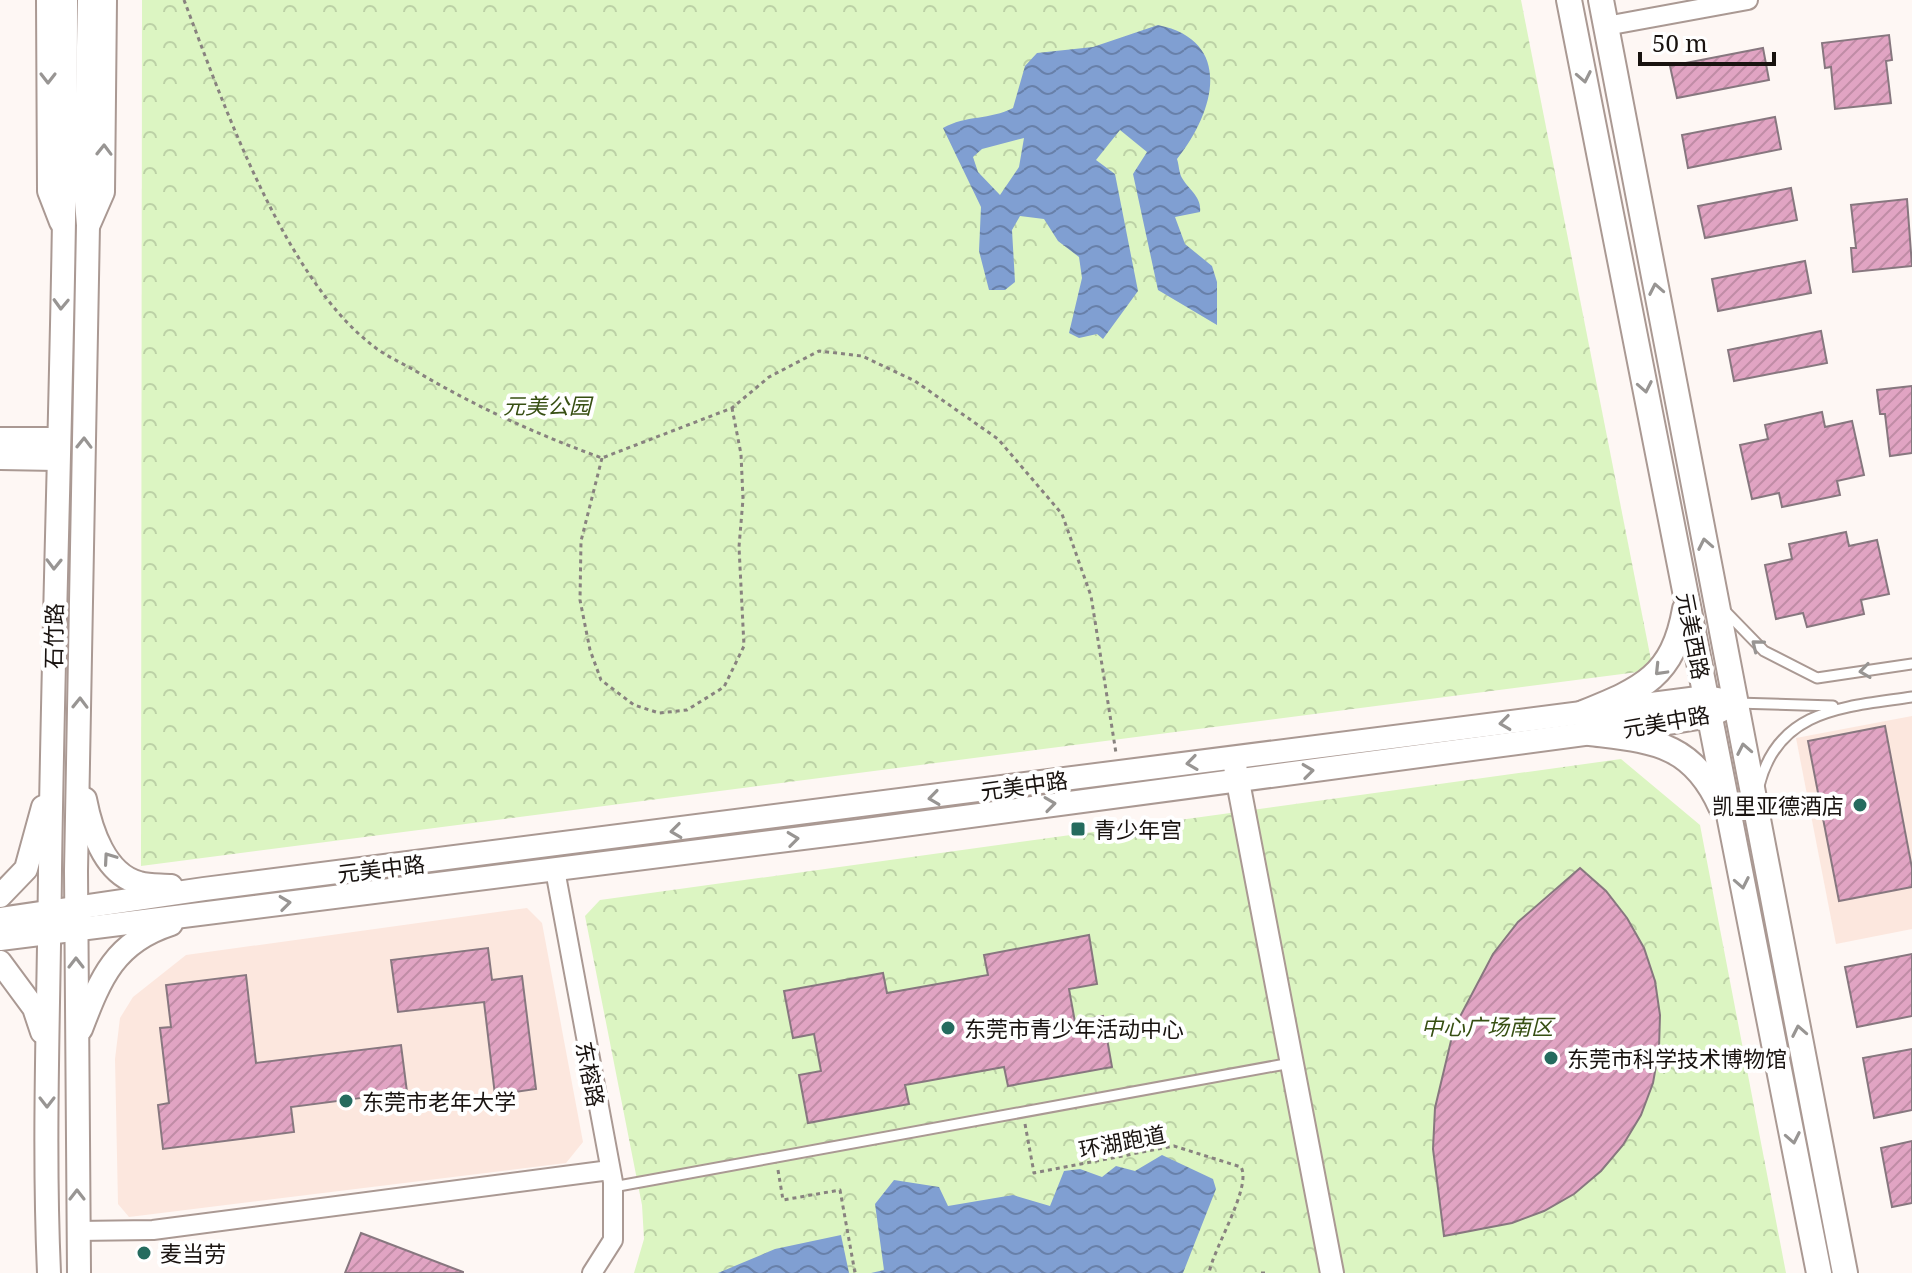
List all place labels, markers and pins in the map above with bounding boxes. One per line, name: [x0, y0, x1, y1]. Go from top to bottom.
place label: 凯里亚德酒店: [1712, 790, 1844, 820]
marker: 凯里亚德酒店: [1851, 796, 1869, 814]
place label: 青少年宫: [1094, 814, 1182, 844]
marker: 青少年宫: [1069, 820, 1087, 838]
place label: 东莞市青少年活动中心: [964, 1013, 1184, 1043]
marker: 东莞市青少年活动中心: [939, 1019, 957, 1037]
place label: 东莞市科学技术博物馆: [1567, 1043, 1787, 1073]
marker: 东莞市科学技术博物馆: [1542, 1049, 1560, 1067]
place label: 东莞市老年大学: [362, 1086, 516, 1116]
marker: 东莞市老年大学: [337, 1092, 355, 1110]
place label: 麦当劳: [160, 1238, 226, 1268]
marker: 麦当劳: [135, 1244, 153, 1262]

